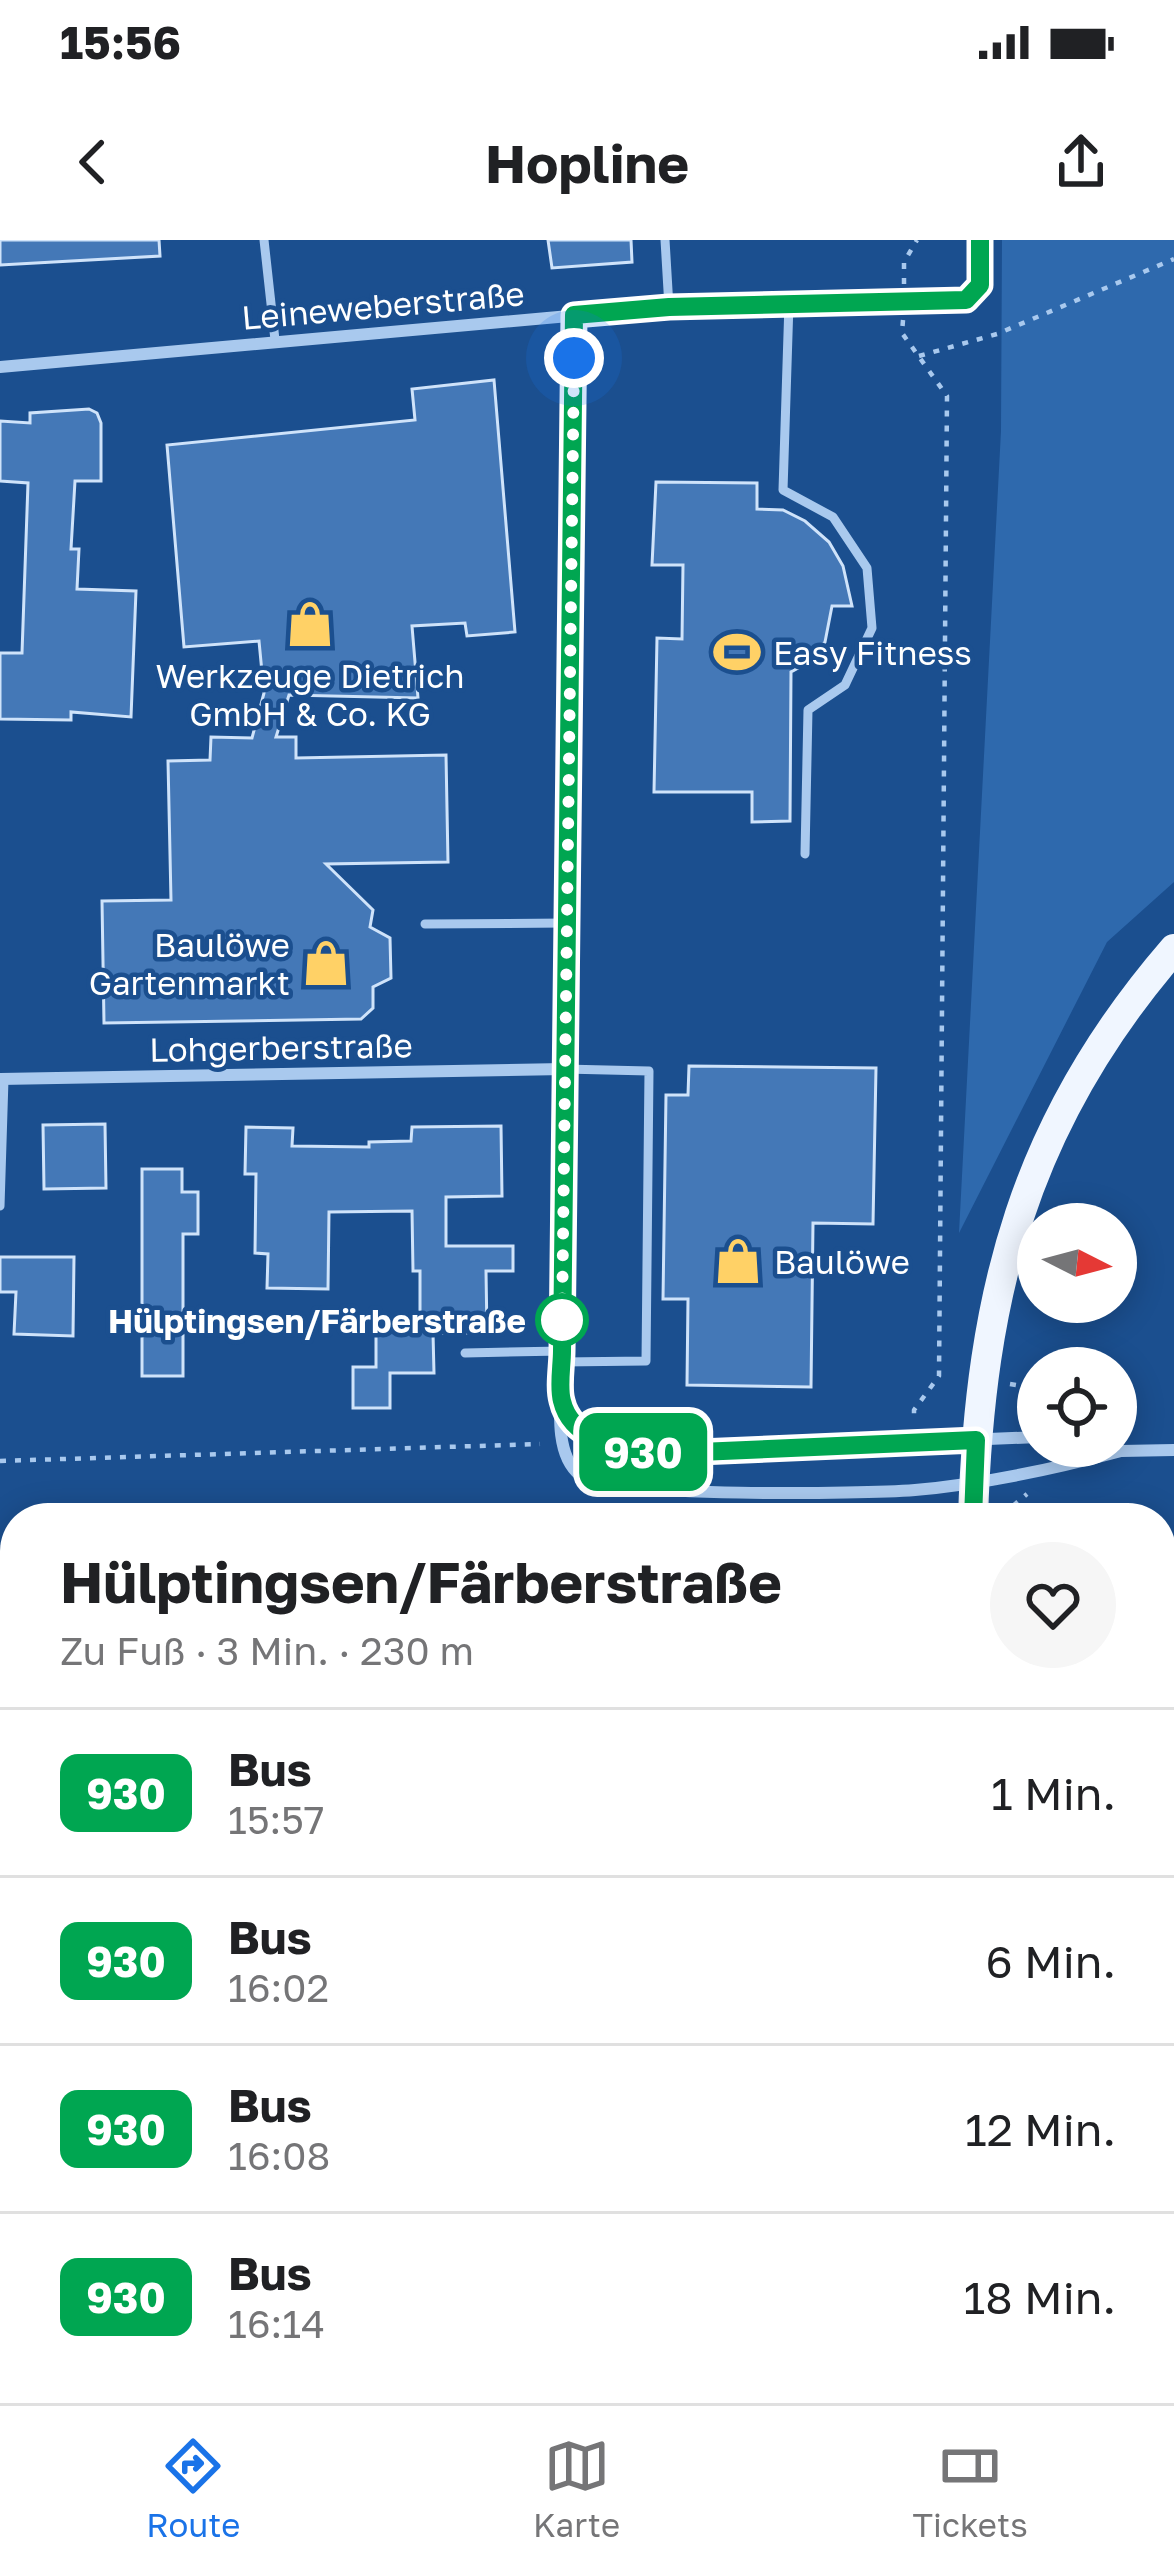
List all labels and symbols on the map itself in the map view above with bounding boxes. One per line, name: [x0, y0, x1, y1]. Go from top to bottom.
street label: Leineweberstraße: [240, 273, 526, 337]
your location: [544, 328, 604, 388]
shop icon: Werkzeuge Dietrich GmbH & Co. KG: [285, 599, 335, 649]
sports icon: Easy Fitness: [712, 627, 762, 677]
place label: Easy Fitness: [773, 633, 972, 672]
place label: Werkzeuge Dietrich GmbH & Co. KG: [156, 656, 464, 733]
place label: Baulöwe Gartenmarkt: [89, 925, 290, 1002]
shop icon: Baulöwe Gartenmarkt: [301, 938, 351, 988]
street label: Lohgerberstraße: [149, 1025, 413, 1069]
north arrow: [1017, 1203, 1137, 1323]
shop icon: Baulöwe: [713, 1236, 763, 1286]
place label: Baulöwe: [774, 1242, 910, 1281]
marker: Hülptingsen/Färberstraße: [537, 1295, 587, 1345]
place label: Hülptingsen/Färberstraße: [108, 1301, 526, 1340]
line badge: 930: [574, 1413, 712, 1491]

